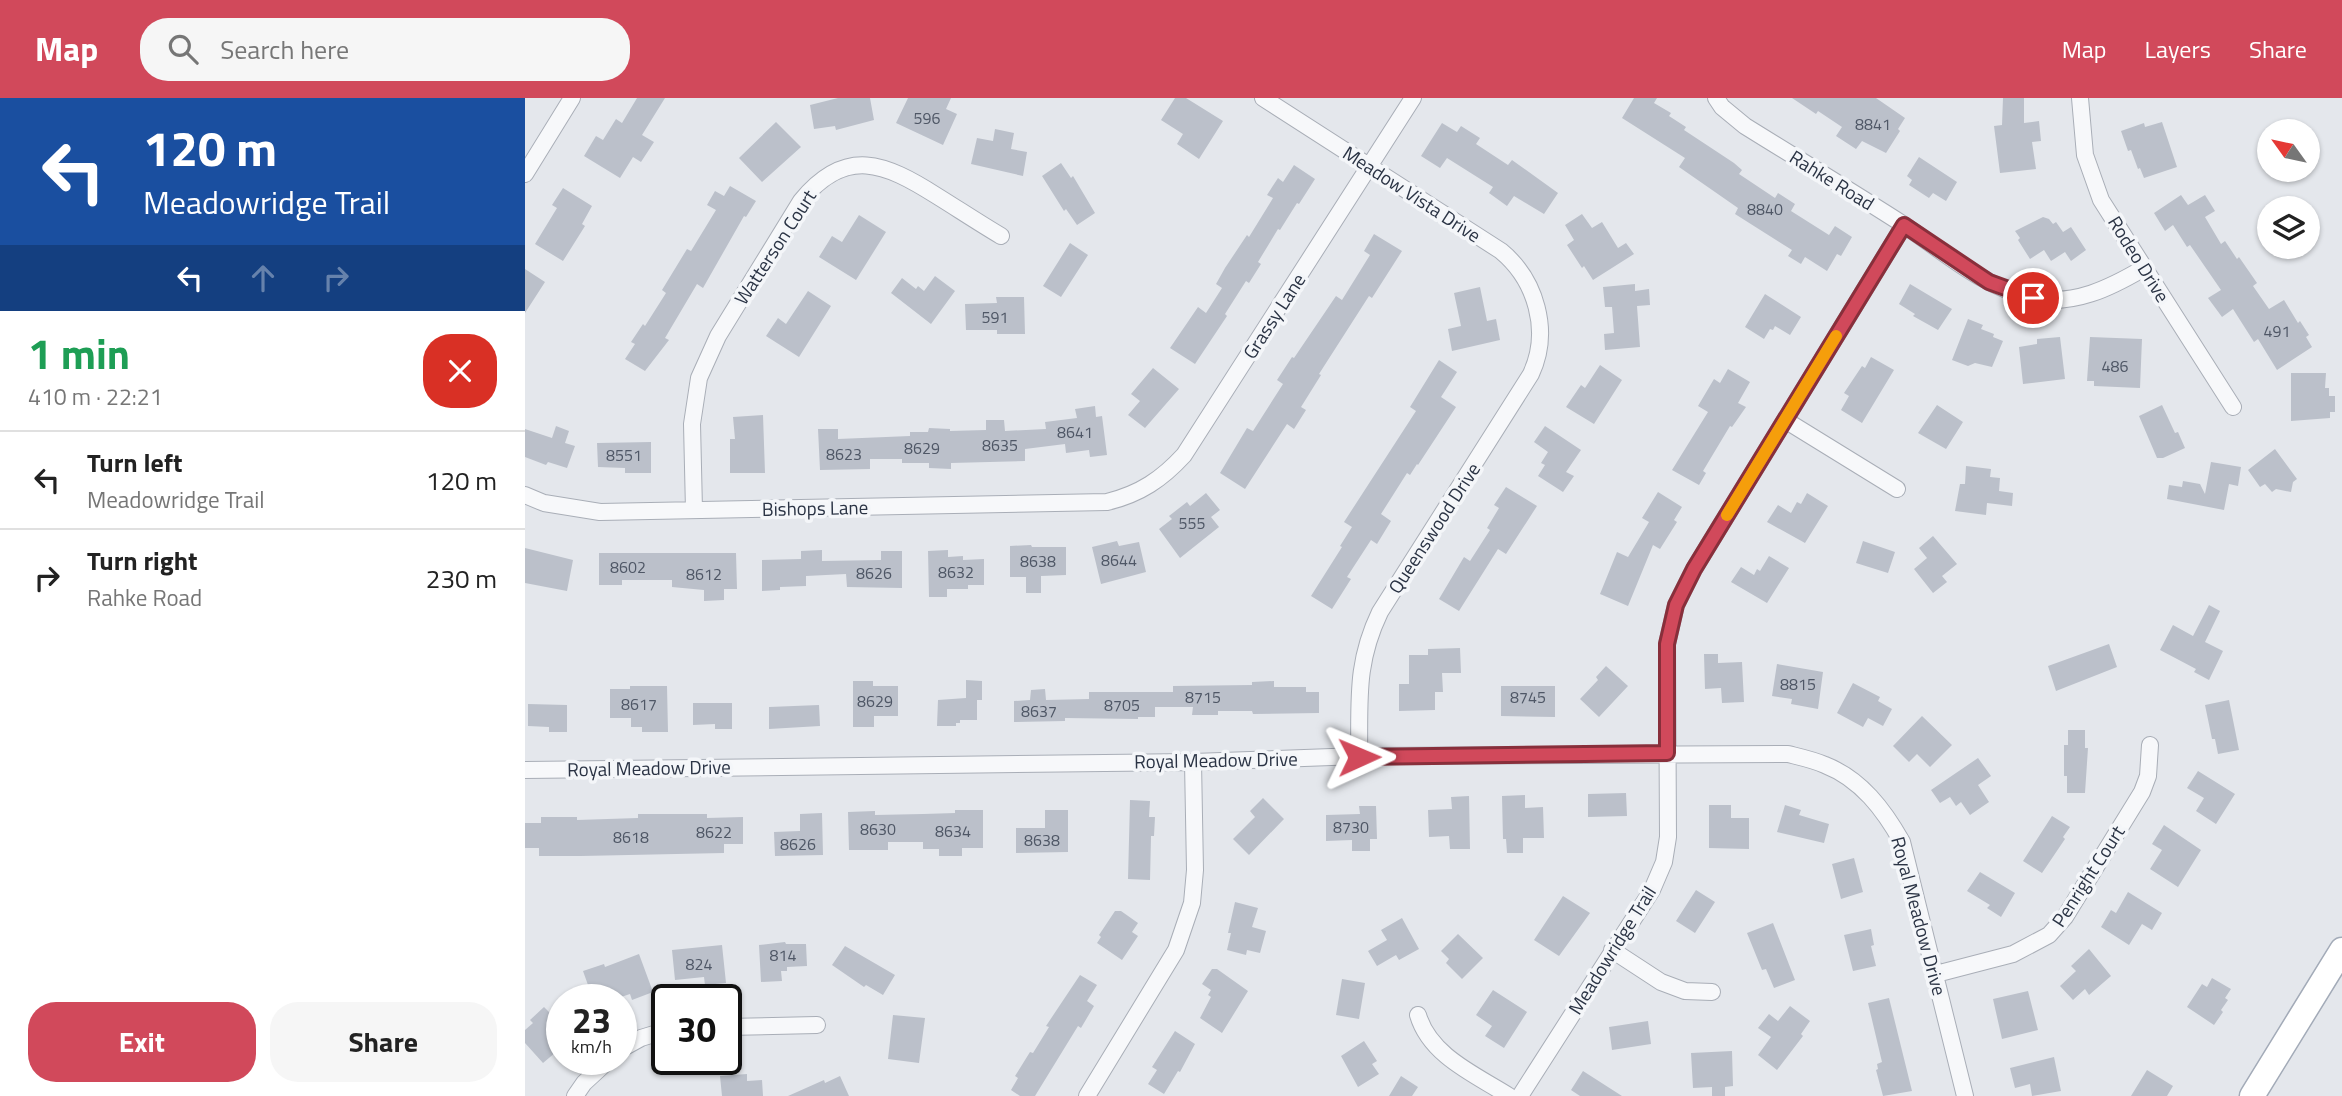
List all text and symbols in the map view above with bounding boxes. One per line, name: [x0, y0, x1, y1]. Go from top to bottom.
search box: [140, 18, 630, 81]
text: Map: [35, 24, 98, 74]
icon: search: [164, 30, 202, 68]
text: Search here: [220, 30, 349, 69]
text: Map: [2062, 31, 2107, 67]
text: Layers: [2145, 31, 2211, 67]
text: Share: [2249, 31, 2307, 67]
house number: 596: [914, 106, 940, 130]
text: 120 m: [143, 110, 277, 185]
house number: 8841: [1855, 112, 1891, 136]
north arrow: [2257, 119, 2321, 182]
map controls: [2257, 119, 2320, 259]
icon: left: [28, 126, 119, 217]
street label: Meadow Vista Drive: [1337, 138, 1487, 249]
street label: Rahke Road: [1784, 142, 1880, 217]
text: Meadowridge Trail: [143, 178, 390, 226]
street label: Watterson Court: [726, 183, 823, 310]
button: layers: [2257, 196, 2320, 259]
house number: 8840: [1747, 197, 1783, 221]
street label: Rodeo Drive: [2101, 210, 2177, 308]
icon: left: [171, 259, 209, 297]
icon: ahead: [244, 259, 282, 297]
icon: right: [317, 259, 355, 297]
street label: Grassy Lane: [1235, 267, 1312, 364]
pin: [2003, 268, 2063, 328]
icon: arrive: [2014, 279, 2052, 317]
house number: 591: [982, 305, 1008, 329]
house number: 491: [2264, 319, 2290, 343]
text: 1 min: [28, 321, 130, 385]
button: close: [423, 334, 497, 408]
house number: 486: [2102, 354, 2128, 378]
text: 410 m · 22:21: [28, 379, 163, 414]
house number: 8641: [1057, 420, 1093, 444]
house number: 8635: [982, 433, 1018, 457]
house number: 8629: [904, 436, 940, 460]
house number: 8623: [826, 442, 862, 466]
text: Turn left: [87, 443, 182, 482]
house number: 8551: [606, 443, 642, 467]
street label: Queenswood Drive: [1380, 457, 1487, 599]
icon: left: [28, 461, 66, 499]
text: 120 m: [426, 461, 497, 500]
text: Meadowridge Trail: [87, 482, 265, 517]
street label: Bishops Lane: [762, 492, 868, 523]
house number: 555: [1179, 511, 1205, 535]
text: Turn right: [87, 541, 198, 580]
house number: 8644: [1101, 548, 1137, 572]
house number: 8638: [1020, 549, 1056, 573]
house number: 8602: [610, 555, 646, 579]
icon: right: [28, 559, 66, 597]
text: 230 m: [426, 559, 497, 598]
house number: 8632: [938, 560, 974, 584]
house number: 8626: [856, 561, 892, 585]
house number: 8612: [686, 562, 722, 586]
text: Rahke Road: [87, 580, 202, 615]
house number: 8815: [1780, 672, 1816, 696]
house number: 8715: [1185, 685, 1221, 709]
house number: 8745: [1510, 685, 1546, 709]
house number: 8629: [857, 689, 893, 713]
house number: 8617: [621, 692, 657, 716]
house number: 8705: [1104, 693, 1140, 717]
house number: 8637: [1021, 699, 1057, 723]
position arrow: [1322, 720, 1396, 794]
street label: Royal Meadow Drive: [1134, 744, 1298, 775]
street label: Royal Meadow Drive: [567, 752, 731, 783]
house number: 8730: [1333, 815, 1369, 839]
house number: 8630: [860, 817, 896, 841]
house number: 8634: [935, 819, 971, 843]
street label: Penright Court: [2044, 819, 2132, 932]
house number: 8622: [696, 820, 732, 844]
house number: 8618: [613, 825, 649, 849]
house number: 8638: [1024, 828, 1060, 852]
house number: 8626: [780, 832, 816, 856]
street label: Royal Meadow Drive: [1884, 833, 1955, 999]
street label: Meadowridge Trail: [1560, 880, 1663, 1020]
house number: 814: [770, 943, 796, 967]
house number: 824: [686, 952, 712, 976]
speed limit sign: 30: [651, 984, 742, 1075]
text: 23: [572, 993, 611, 1047]
button: Exit: [28, 1002, 256, 1082]
button: Share: [270, 1002, 497, 1082]
text: km/h: [571, 1033, 612, 1060]

